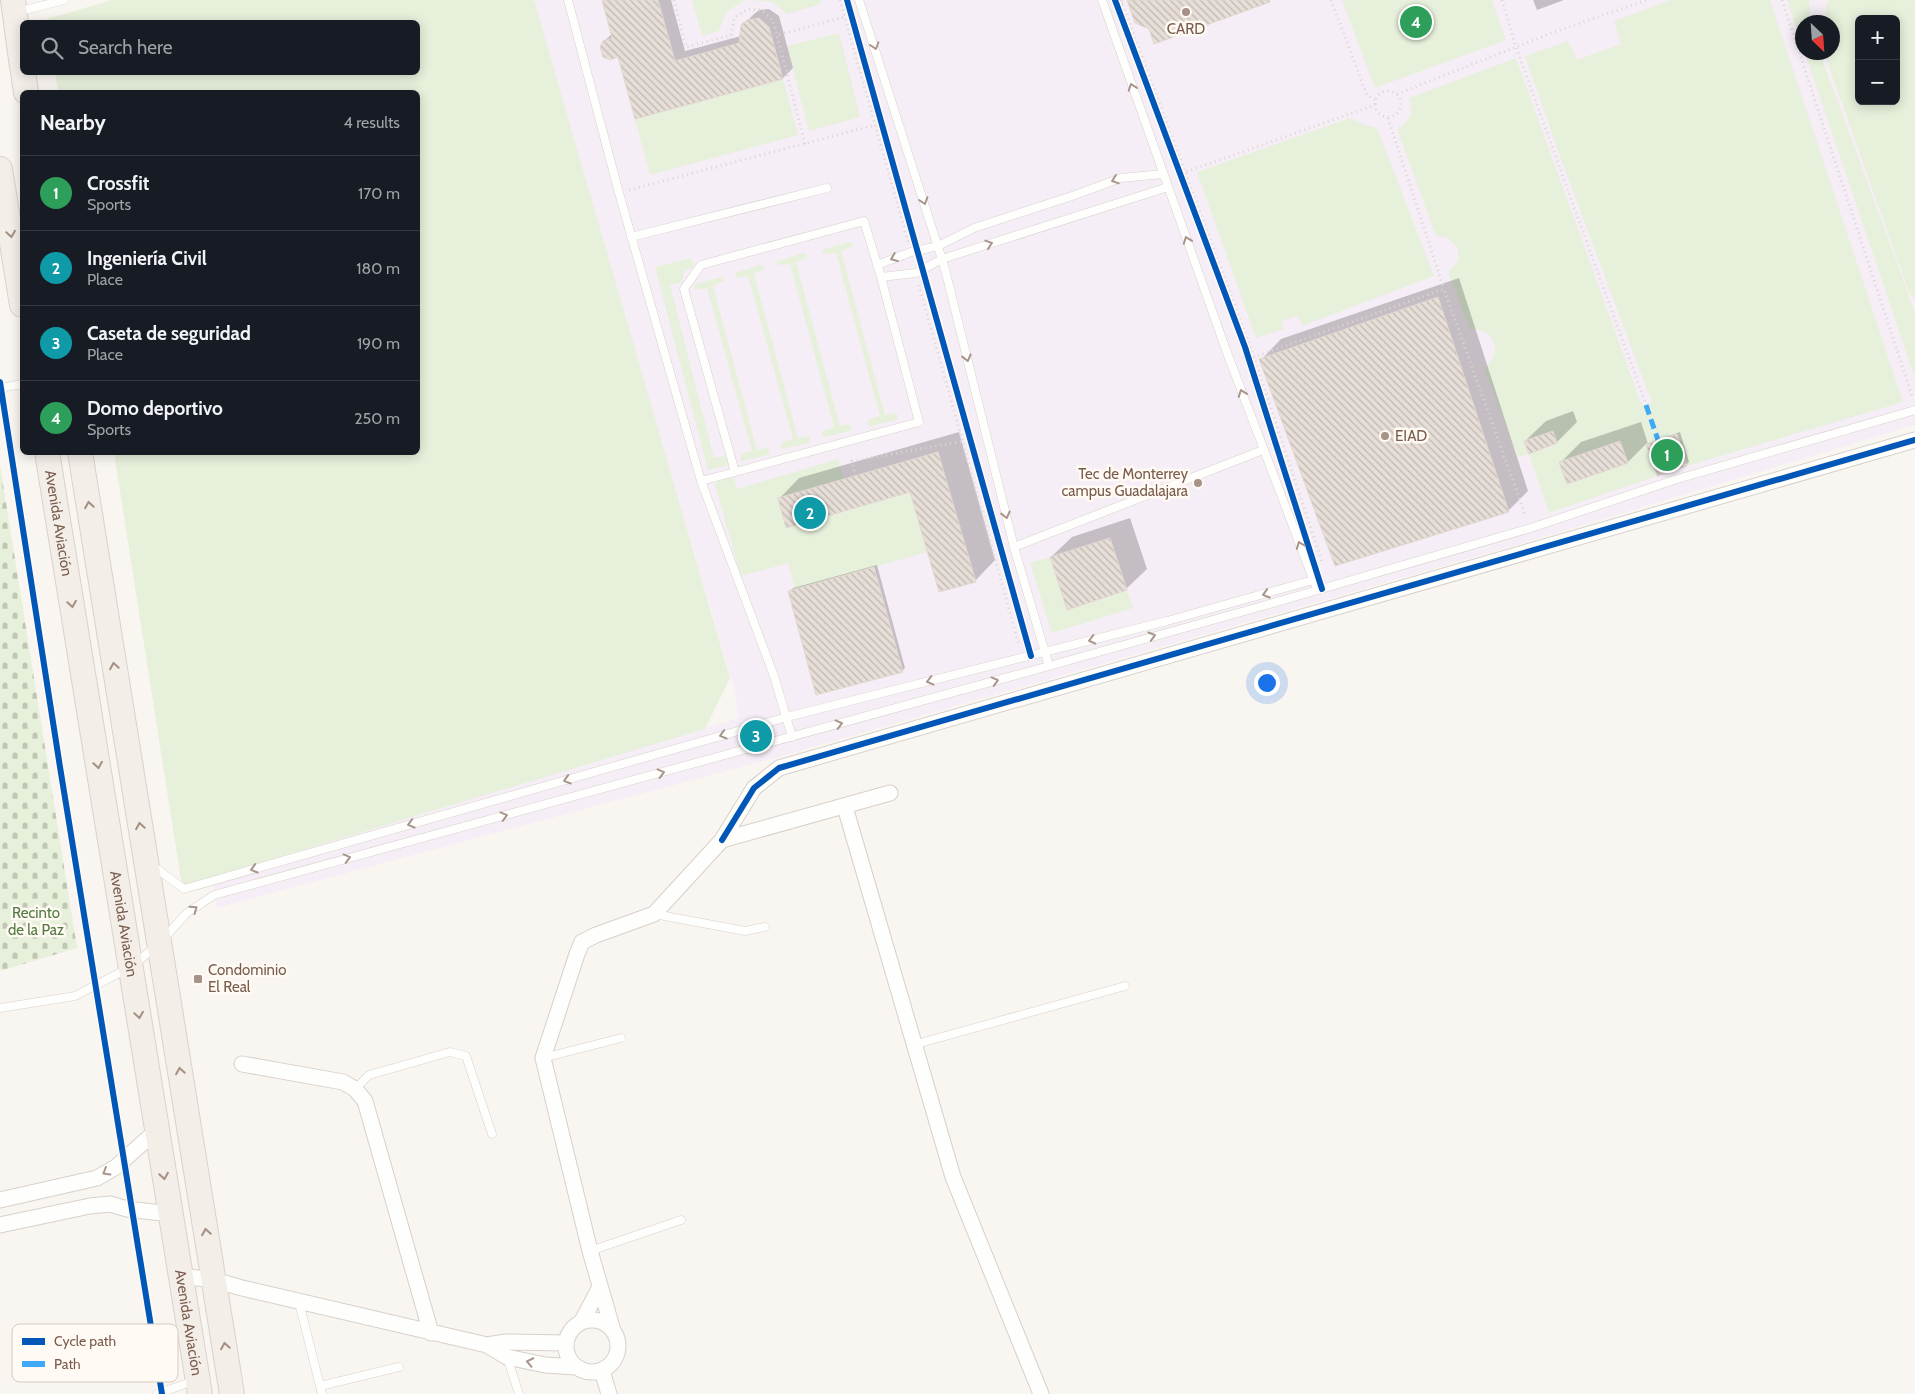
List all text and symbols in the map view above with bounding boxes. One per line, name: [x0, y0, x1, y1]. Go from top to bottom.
pin: 4: [1400, 3, 1432, 41]
marker: CARD: [1180, 6, 1192, 18]
north arrow: [1795, 15, 1840, 60]
map controls: [1855, 15, 1900, 105]
button: +: [1855, 15, 1900, 60]
search box: [20, 20, 420, 75]
place label: CARD: [1167, 20, 1205, 38]
icon: search: [38, 34, 66, 62]
text: Search here: [78, 36, 172, 59]
one-way arrow: [869, 42, 879, 50]
button: −: [1855, 60, 1900, 105]
one-way arrow: [1128, 83, 1138, 92]
text: Nearby: [40, 110, 106, 135]
text: 4 results: [343, 113, 400, 132]
text: Crossfit: [87, 172, 149, 195]
one-way arrow: [1111, 175, 1120, 185]
text: 1: [53, 184, 59, 203]
text: 170 m: [358, 184, 400, 203]
text: Sports: [87, 195, 131, 214]
one-way arrow: [918, 197, 928, 205]
one-way arrow: [5, 230, 15, 239]
one-way arrow: [1183, 236, 1193, 245]
one-way arrow: [984, 240, 992, 250]
text: Ingeniería Civil: [87, 247, 207, 270]
one-way arrow: [890, 252, 899, 263]
text: 2: [52, 259, 60, 278]
text: 180 m: [356, 259, 400, 278]
text: Place: [87, 270, 123, 289]
text: Caseta de seguridad: [87, 322, 251, 345]
text: 3: [52, 334, 60, 353]
text: 190 m: [357, 334, 400, 353]
text: Place: [87, 345, 123, 364]
one-way arrow: [961, 353, 972, 362]
one-way arrow: [1238, 389, 1248, 397]
text: Domo deportivo: [87, 397, 223, 420]
text: 4: [51, 409, 61, 428]
text: 250 m: [354, 409, 400, 428]
text: Sports: [87, 420, 131, 439]
place label: EIAD: [1395, 427, 1427, 445]
marker: EIAD: [1379, 430, 1391, 442]
pin: 1: [1651, 436, 1683, 474]
place label: Tec de Monterrey campus Guadalajara: [1062, 465, 1189, 500]
street label: Avenida Aviación: [41, 469, 76, 577]
marker: Tec de Monterrey campus Guadalajara: [1192, 477, 1204, 489]
pin: 2: [794, 494, 826, 532]
one-way arrow: [84, 501, 94, 510]
one-way arrow: [1000, 511, 1011, 520]
one-way arrow: [1295, 541, 1306, 550]
one-way arrow: [1263, 588, 1271, 598]
one-way arrow: [66, 600, 76, 609]
one-way arrow: [1147, 632, 1155, 642]
one-way arrow: [1088, 634, 1097, 645]
one-way arrow: [110, 661, 120, 670]
your location: [1254, 670, 1280, 696]
one-way arrow: [926, 675, 935, 686]
one-way arrow: [991, 676, 999, 686]
pin: 3: [740, 717, 772, 755]
one-way arrow: [834, 719, 842, 729]
one-way arrow: [719, 729, 728, 739]
one-way arrow: [92, 760, 102, 769]
one-way arrow: [656, 768, 664, 778]
one-way arrow: [563, 774, 571, 784]
one-way arrow: [499, 811, 508, 821]
one-way arrow: [407, 819, 415, 829]
one-way arrow: [136, 822, 146, 830]
one-way arrow: [343, 854, 351, 864]
one-way arrow: [251, 864, 259, 874]
street label: Avenida Aviación: [106, 869, 141, 978]
park label: Recinto de la Paz: [8, 904, 64, 939]
one-way arrow: [188, 906, 198, 915]
place label: Condominio El Real: [208, 961, 286, 996]
marker: Condominio El Real: [192, 973, 204, 985]
one-way arrow: [133, 1011, 143, 1020]
one-way arrow: [175, 1067, 186, 1075]
one-way arrow: [103, 1166, 112, 1176]
one-way arrow: [159, 1171, 169, 1180]
one-way arrow: [201, 1227, 212, 1235]
street label: Avenida Aviación: [171, 1268, 206, 1377]
legend: [12, 1324, 178, 1382]
text: Cycle path: [54, 1332, 116, 1350]
one-way arrow: [220, 1342, 230, 1350]
text: Path: [54, 1355, 81, 1373]
one-way arrow: [525, 1357, 534, 1368]

